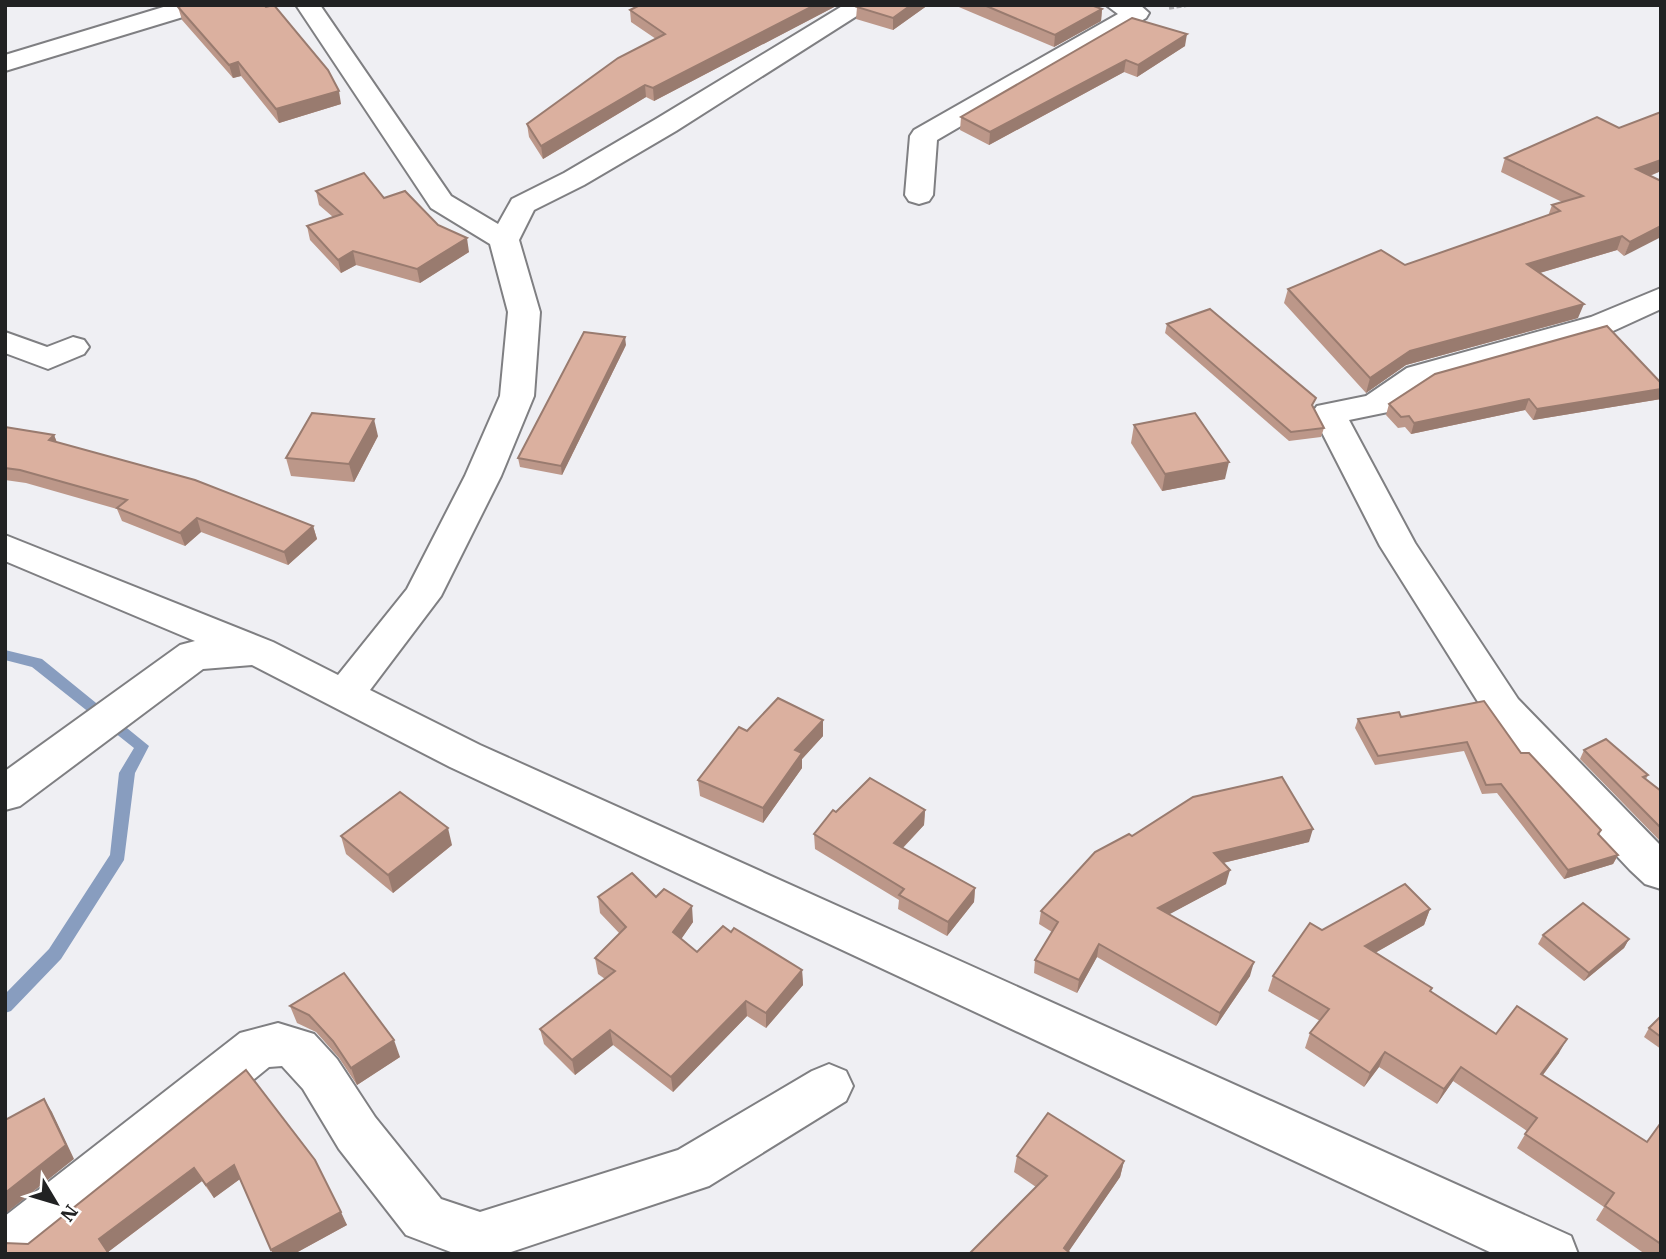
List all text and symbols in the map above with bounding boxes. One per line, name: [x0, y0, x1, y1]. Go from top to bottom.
north arrow: [21, 1168, 91, 1238]
text: N: [55, 1200, 83, 1227]

